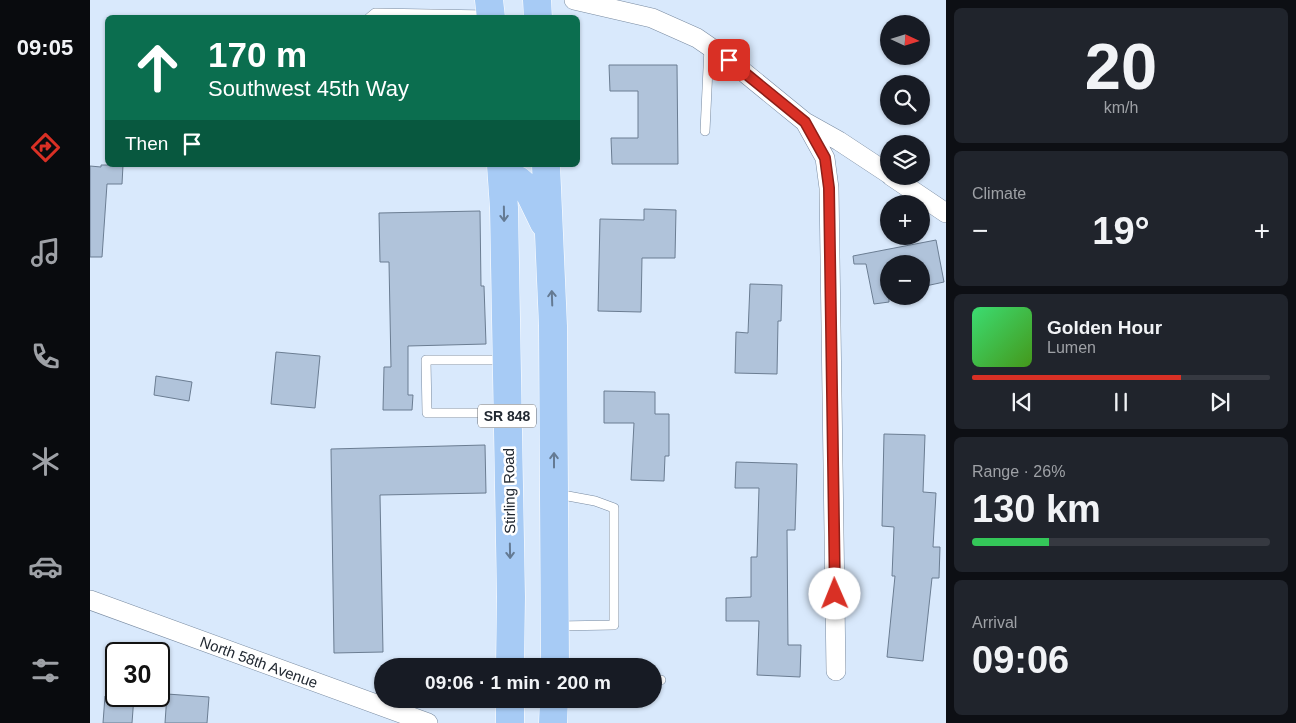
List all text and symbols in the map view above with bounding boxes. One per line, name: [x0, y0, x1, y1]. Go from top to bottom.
north arrow: [880, 15, 930, 65]
map controls: [880, 15, 930, 305]
text: 20: [1085, 30, 1157, 103]
text: 09:05: [17, 35, 73, 60]
icon: ahead: [125, 35, 190, 100]
text: 170 m: [208, 35, 307, 74]
pin: [708, 39, 750, 81]
icon: arrive: [715, 46, 743, 74]
button: search: [880, 75, 930, 125]
text: Southwest 45th Way: [208, 76, 409, 101]
text: km/h: [1104, 99, 1138, 116]
icon: directions: [28, 130, 63, 165]
icon: arrive: [178, 130, 206, 158]
text: Then: [125, 133, 168, 154]
button: layers: [880, 135, 930, 185]
text: Climate: [972, 185, 1026, 202]
button: +: [880, 195, 930, 245]
one-way arrow: [499, 205, 508, 221]
text: 19°: [1092, 210, 1150, 252]
text: −: [972, 215, 988, 246]
text: +: [1254, 215, 1270, 246]
icon: music: [28, 235, 63, 270]
button: −: [880, 255, 930, 305]
one-way arrow: [547, 290, 556, 306]
text: Golden Hour: [1047, 317, 1162, 338]
icon: phone: [28, 339, 63, 374]
text: Lumen: [1047, 339, 1096, 356]
icon: previous: [1008, 388, 1036, 416]
icon: pause: [1107, 388, 1135, 416]
icon: next: [1206, 388, 1234, 416]
road number: SR 848: [478, 404, 536, 428]
icon: climate: [28, 444, 63, 479]
street label: Stirling Road: [500, 448, 518, 534]
one-way arrow: [549, 452, 559, 468]
text: Range · 26%: [972, 463, 1065, 480]
text: 130 km: [972, 488, 1101, 530]
one-way arrow: [505, 542, 515, 559]
icon: car: [28, 549, 63, 584]
position arrow: [808, 567, 860, 619]
text: Arrival: [972, 614, 1017, 631]
street label: North 58th Avenue: [198, 633, 320, 691]
text: 09:06: [972, 639, 1069, 681]
speed limit sign: 30: [105, 642, 170, 707]
icon: filters: [28, 653, 63, 688]
text: 09:06 · 1 min · 200 m: [425, 672, 611, 693]

